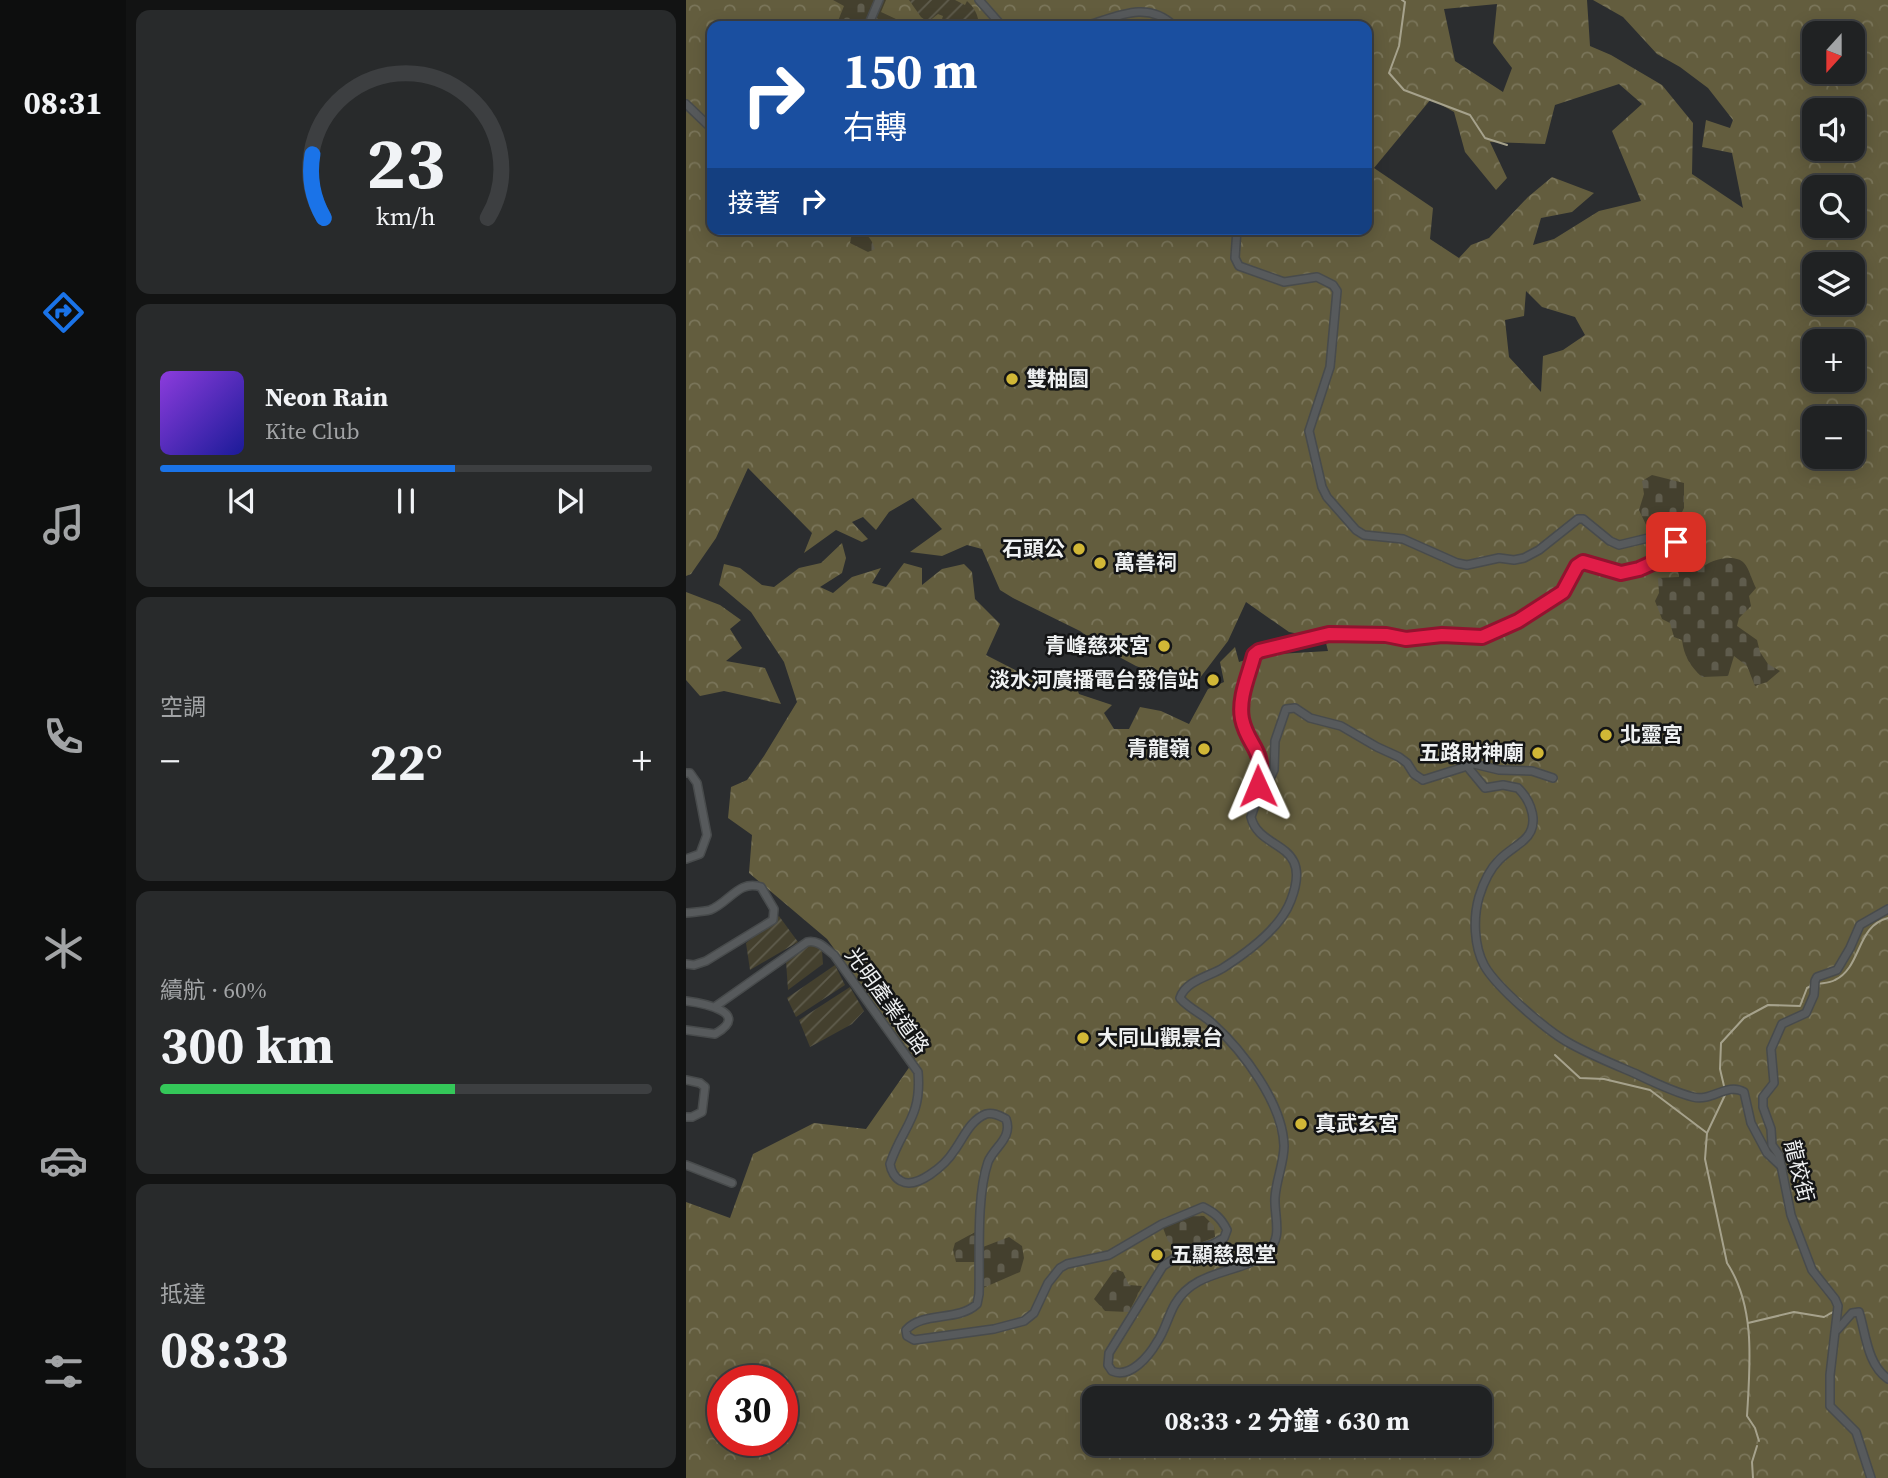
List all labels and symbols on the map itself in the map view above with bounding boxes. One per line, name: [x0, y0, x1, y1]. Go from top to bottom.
north arrow: [1802, 21, 1866, 84]
place label: 雙柚園: [1026, 364, 1089, 393]
marker: 雙柚園: [1004, 371, 1020, 387]
pin: [1646, 512, 1706, 572]
place label: 石頭公: [1002, 534, 1065, 563]
marker: 石頭公: [1071, 541, 1087, 557]
place label: 萬善祠: [1114, 548, 1177, 577]
marker: 萬善祠: [1092, 555, 1108, 571]
place label: 青峰慈來宮: [1045, 631, 1150, 660]
marker: 青峰慈來宮: [1156, 638, 1172, 654]
place label: 淡水河廣播電台發信站: [989, 665, 1199, 694]
marker: 淡水河廣播電台發信站: [1205, 672, 1221, 688]
place label: 北靈宮: [1620, 720, 1683, 749]
marker: 北靈宮: [1598, 727, 1614, 743]
place label: 青龍嶺: [1127, 734, 1190, 763]
place label: 五路財神廟: [1419, 738, 1524, 767]
marker: 青龍嶺: [1196, 741, 1212, 757]
marker: 五路財神廟: [1530, 745, 1546, 761]
position arrow: [1221, 749, 1295, 823]
street label: 光明產業道路: [839, 941, 936, 1060]
place label: 大同山觀景台: [1097, 1023, 1223, 1052]
marker: 大同山觀景台: [1075, 1030, 1091, 1046]
place label: 真武玄宮: [1315, 1109, 1399, 1138]
marker: 真武玄宮: [1293, 1116, 1309, 1132]
street label: 龍校街: [1778, 1137, 1821, 1205]
place label: 五顯慈恩堂: [1171, 1240, 1276, 1269]
marker: 五顯慈恩堂: [1149, 1247, 1165, 1263]
speed limit sign: 30: [707, 1365, 798, 1456]

